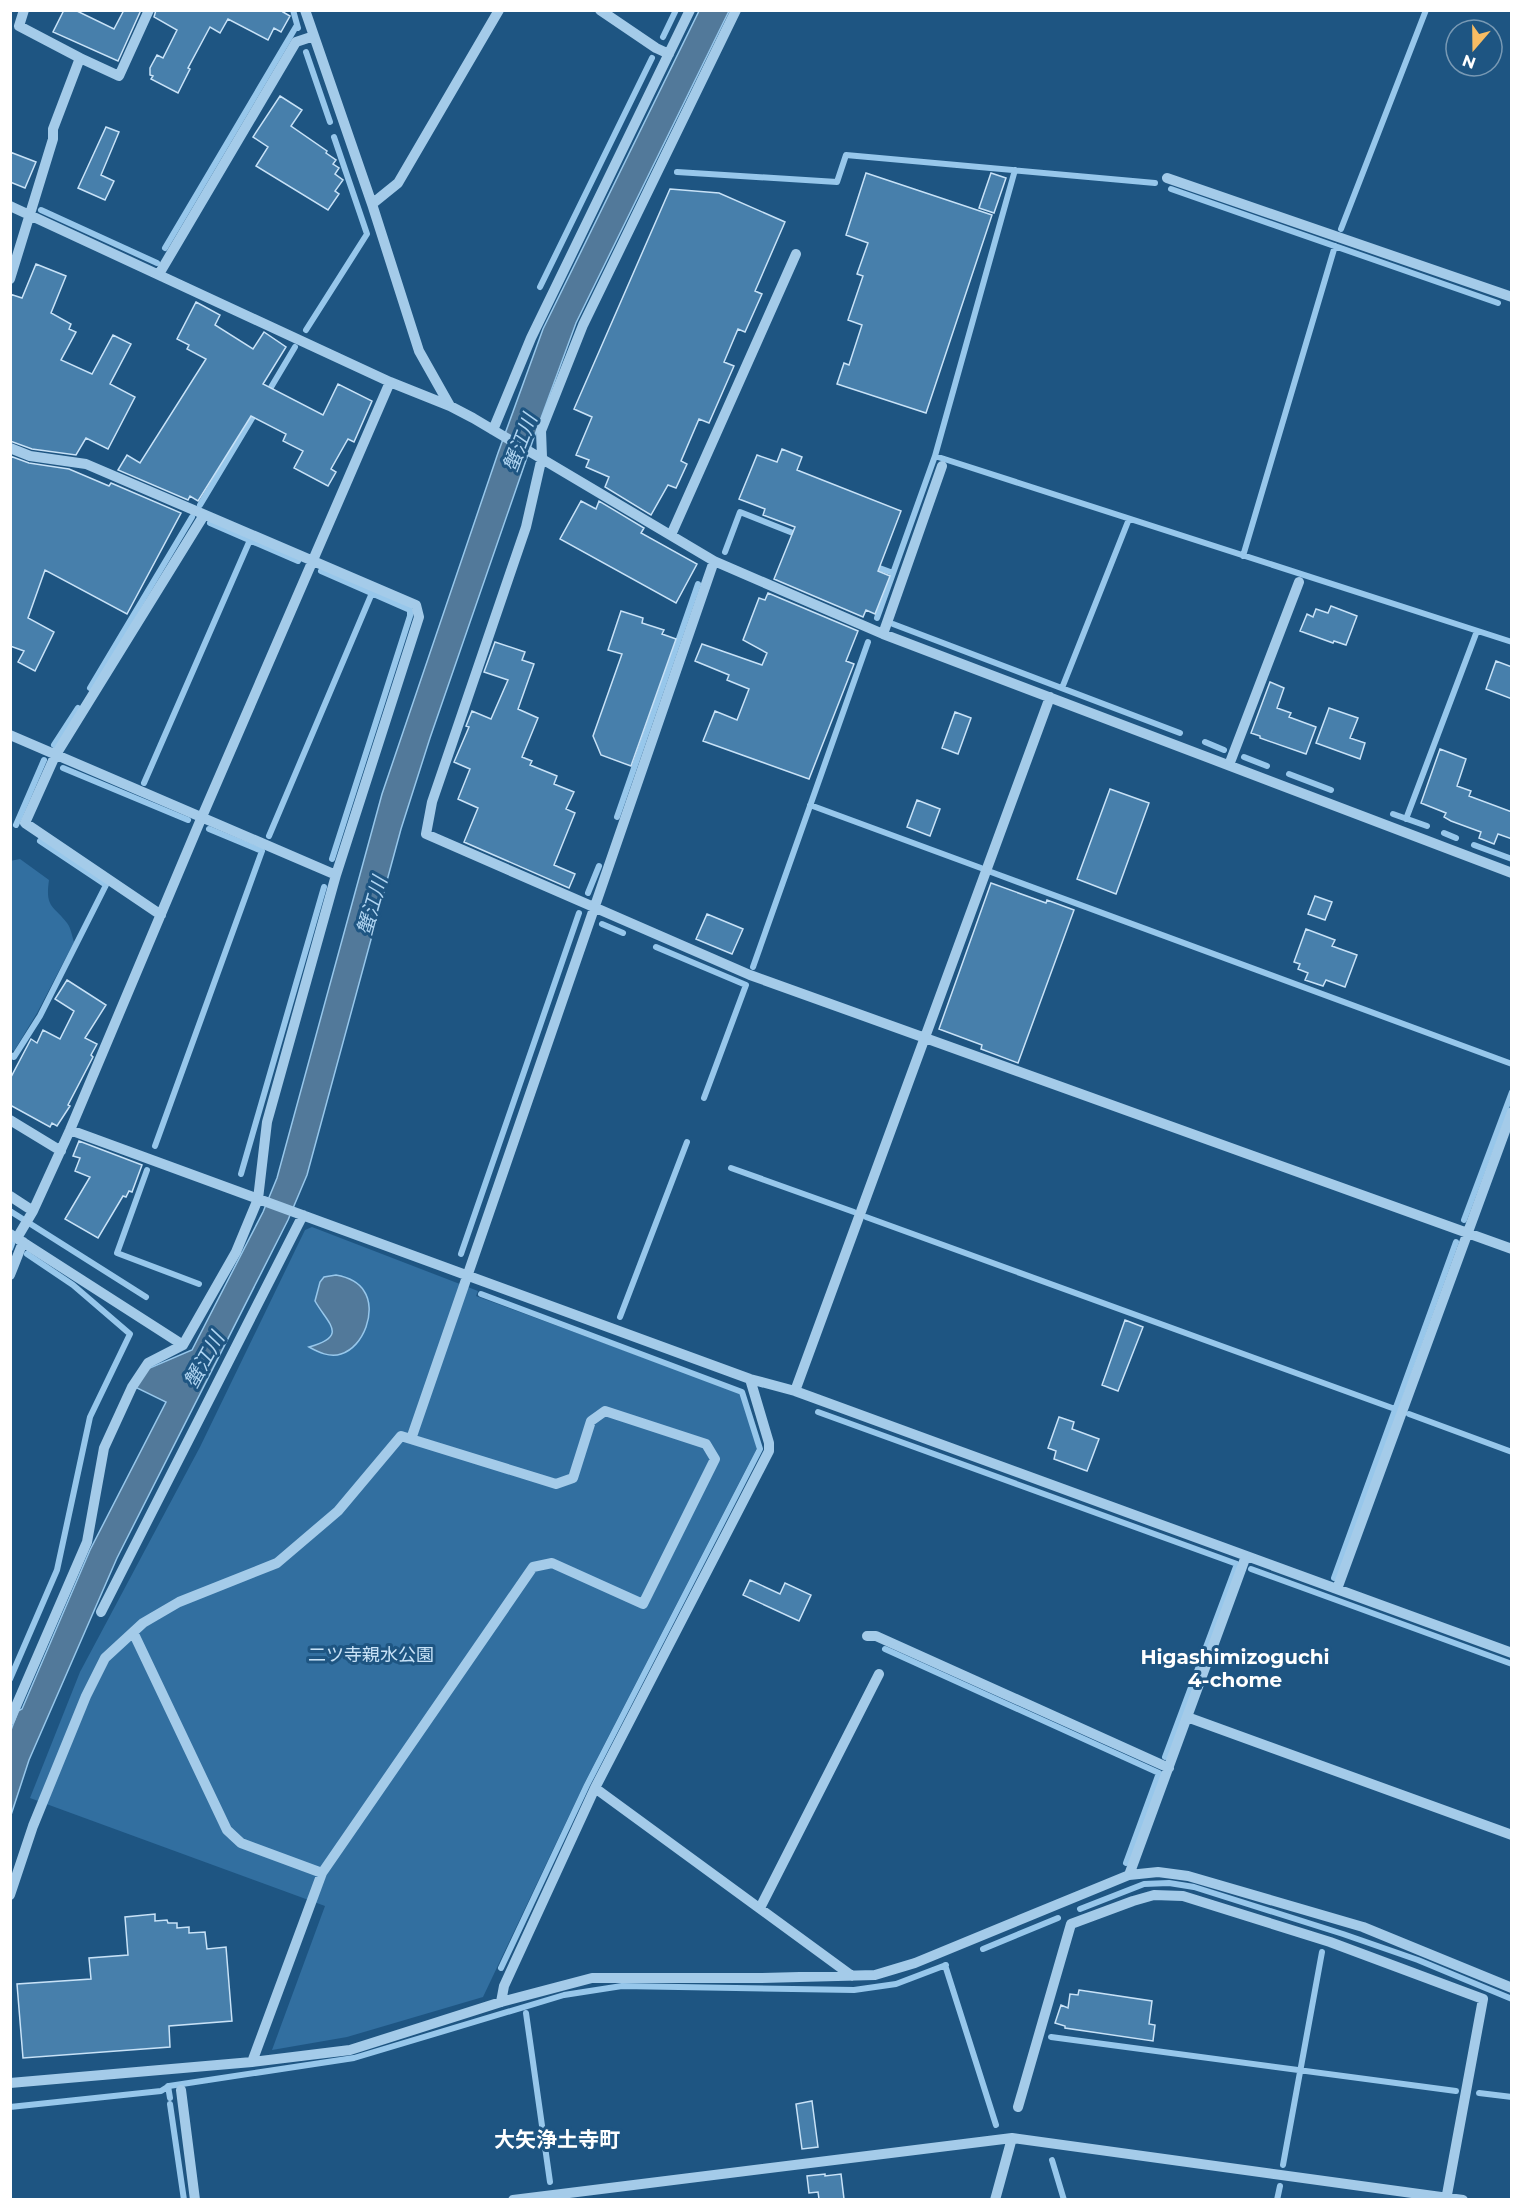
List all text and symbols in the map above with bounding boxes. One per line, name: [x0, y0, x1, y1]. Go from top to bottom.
north arrow: [1444, 18, 1504, 78]
text: N: [1460, 50, 1478, 73]
water label: 蟹江川: [498, 409, 543, 475]
water label: 蟹江川: [352, 872, 392, 938]
water label: 蟹江川: [179, 1326, 230, 1392]
park label: 二ツ寺親水公園: [308, 1644, 434, 1666]
district label: Higashimizoguchi 4-chome: [1140, 1645, 1330, 1692]
district label: 大矢浄土寺町: [494, 2127, 620, 2152]

